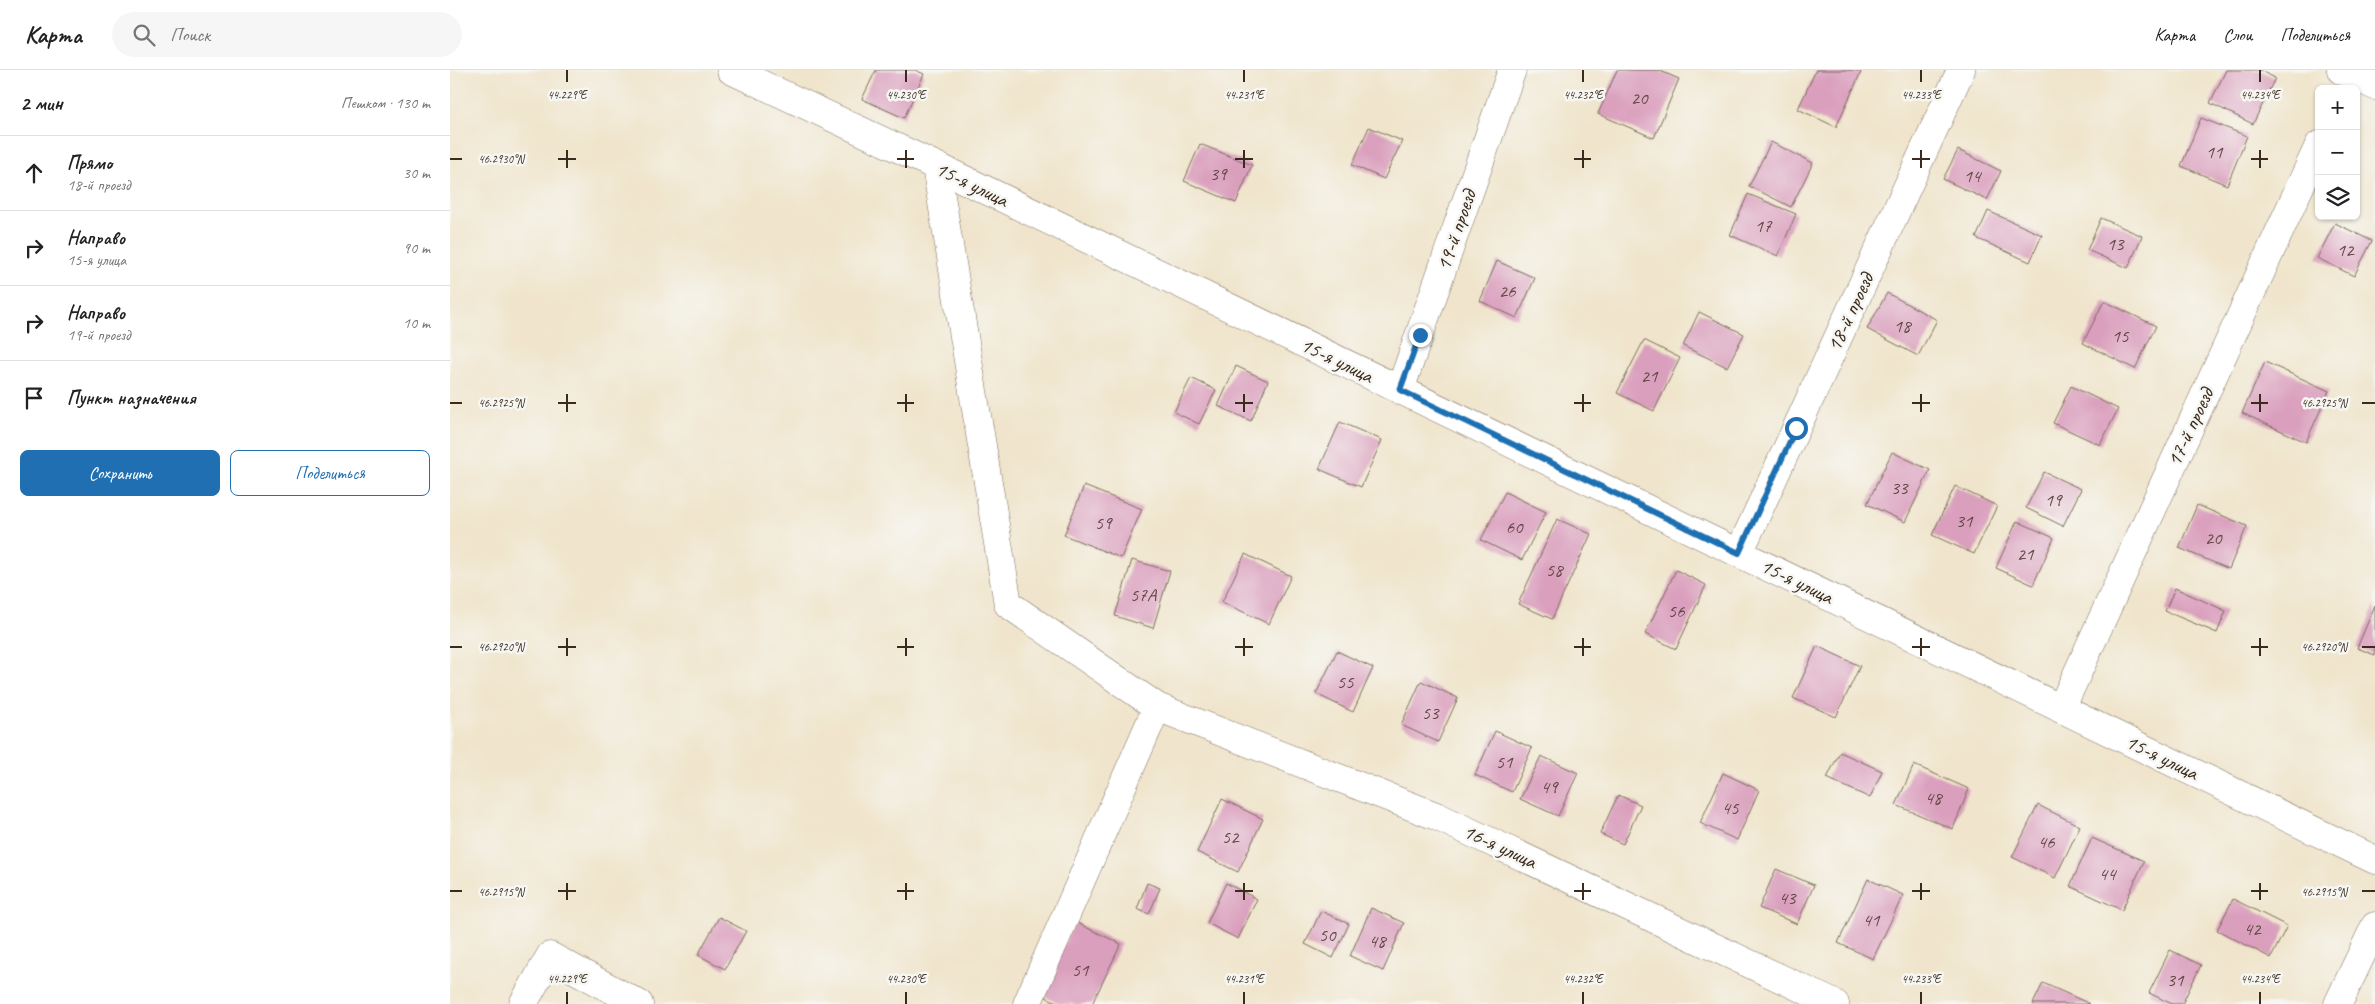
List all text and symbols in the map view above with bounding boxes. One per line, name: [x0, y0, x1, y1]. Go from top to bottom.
search box: [112, 12, 462, 57]
text: Карта: [25, 20, 82, 50]
icon: search: [130, 21, 158, 49]
text: Поиск: [170, 23, 210, 47]
text: Карта: [2154, 24, 2195, 46]
text: Слои: [2223, 24, 2252, 46]
text: Поделиться: [2280, 24, 2350, 46]
map controls: [2315, 85, 2360, 220]
button: +: [2315, 85, 2360, 130]
house number: 20: [1630, 86, 1649, 110]
text: 44.229°E: [547, 87, 588, 103]
text: 44.230°E: [886, 87, 927, 103]
text: 44.231°E: [1224, 87, 1265, 103]
text: 44.232°E: [1563, 87, 1604, 103]
text: 44.233°E: [1901, 87, 1942, 103]
text: 44.234°E: [2240, 87, 2281, 103]
text: 2 мин: [20, 90, 63, 116]
text: Пешком · 130 m: [341, 93, 430, 113]
button: −: [2315, 130, 2360, 175]
house number: 11: [2205, 140, 2224, 164]
text: Прямо: [67, 151, 112, 175]
text: 46.2930°N: [478, 151, 525, 167]
street label: 15-я улица: [931, 155, 1014, 214]
icon: ahead: [20, 159, 48, 187]
house number: 39: [1209, 162, 1228, 186]
text: 30 m: [403, 163, 430, 183]
house number: 14: [1963, 164, 1983, 188]
text: 18-й проезд: [67, 175, 130, 195]
button: layers: [2315, 175, 2360, 220]
street label: 19-й проезд: [1430, 184, 1483, 274]
house number: 17: [1754, 214, 1773, 238]
text: Направо: [67, 226, 125, 250]
house number: 13: [2106, 232, 2125, 256]
icon: right: [20, 234, 48, 262]
text: 90 m: [403, 238, 430, 258]
house number: 12: [2336, 238, 2355, 262]
text: 15-я улица: [67, 250, 126, 270]
street label: 18-й проезд: [1821, 266, 1880, 355]
house number: 26: [1498, 279, 1517, 303]
text: Направо: [67, 301, 125, 325]
icon: right: [20, 309, 48, 337]
text: 10 m: [403, 313, 430, 333]
house number: 18: [1893, 314, 1913, 338]
route end: [1409, 324, 1432, 347]
house number: 15: [2111, 324, 2130, 348]
text: 19-й проезд: [67, 325, 130, 345]
street label: 15-я улица: [1296, 331, 1379, 390]
house number: 21: [1640, 364, 1659, 388]
street label: 17-й проезд: [2161, 381, 2220, 470]
icon: arrive: [20, 384, 48, 412]
text: Пункт назначения: [67, 386, 196, 410]
text: 46.2925°N: [478, 395, 525, 411]
text: 46.2925°N: [2301, 395, 2348, 411]
route start: [1785, 417, 1808, 440]
button: Сохранить: [20, 450, 220, 496]
button: Поделиться: [230, 450, 430, 496]
house number: 33: [1890, 476, 1909, 500]
house number: 19: [2044, 488, 2063, 512]
house number: 31: [1955, 509, 1974, 533]
house number: 59: [1094, 511, 1113, 535]
house number: 60: [1505, 515, 1524, 539]
house number: 20: [2204, 526, 2223, 550]
house number: 21: [2016, 542, 2035, 566]
street label: 15-я улица: [1756, 552, 1839, 611]
house number: 58: [1545, 558, 1565, 582]
house number: 57А: [1130, 583, 1158, 607]
house number: 56: [1667, 599, 1686, 623]
text: 46.2920°N: [478, 639, 525, 655]
text: 46.2920°N: [2301, 639, 2348, 655]
house number: 55: [1336, 670, 1355, 694]
house number: 53: [1421, 701, 1440, 725]
street label: 15-я улица: [2121, 728, 2204, 787]
house number: 51: [1495, 750, 1514, 774]
house number: 49: [1540, 775, 1559, 799]
house number: 48: [1924, 786, 1944, 810]
house number: 45: [1721, 796, 1740, 820]
street label: 16-я улица: [1459, 818, 1542, 875]
house number: 52: [1221, 825, 1240, 849]
house number: 46: [2037, 830, 2056, 854]
house number: 44: [2098, 862, 2118, 886]
text: 46.2915°N: [478, 884, 525, 900]
text: 46.2915°N: [2301, 884, 2348, 900]
house number: 43: [1778, 886, 1797, 910]
house number: 41: [1862, 908, 1881, 932]
house number: 42: [2243, 917, 2262, 941]
house number: 50: [1318, 923, 1337, 947]
house number: 48: [1368, 929, 1388, 953]
house number: 51: [1071, 958, 1090, 982]
house number: 31: [2166, 968, 2185, 992]
text: 44.229°E: [547, 971, 588, 987]
text: 44.230°E: [886, 971, 927, 987]
text: 44.231°E: [1224, 971, 1265, 987]
text: 44.232°E: [1563, 971, 1604, 987]
text: 44.233°E: [1901, 971, 1942, 987]
text: 44.234°E: [2240, 971, 2281, 987]

